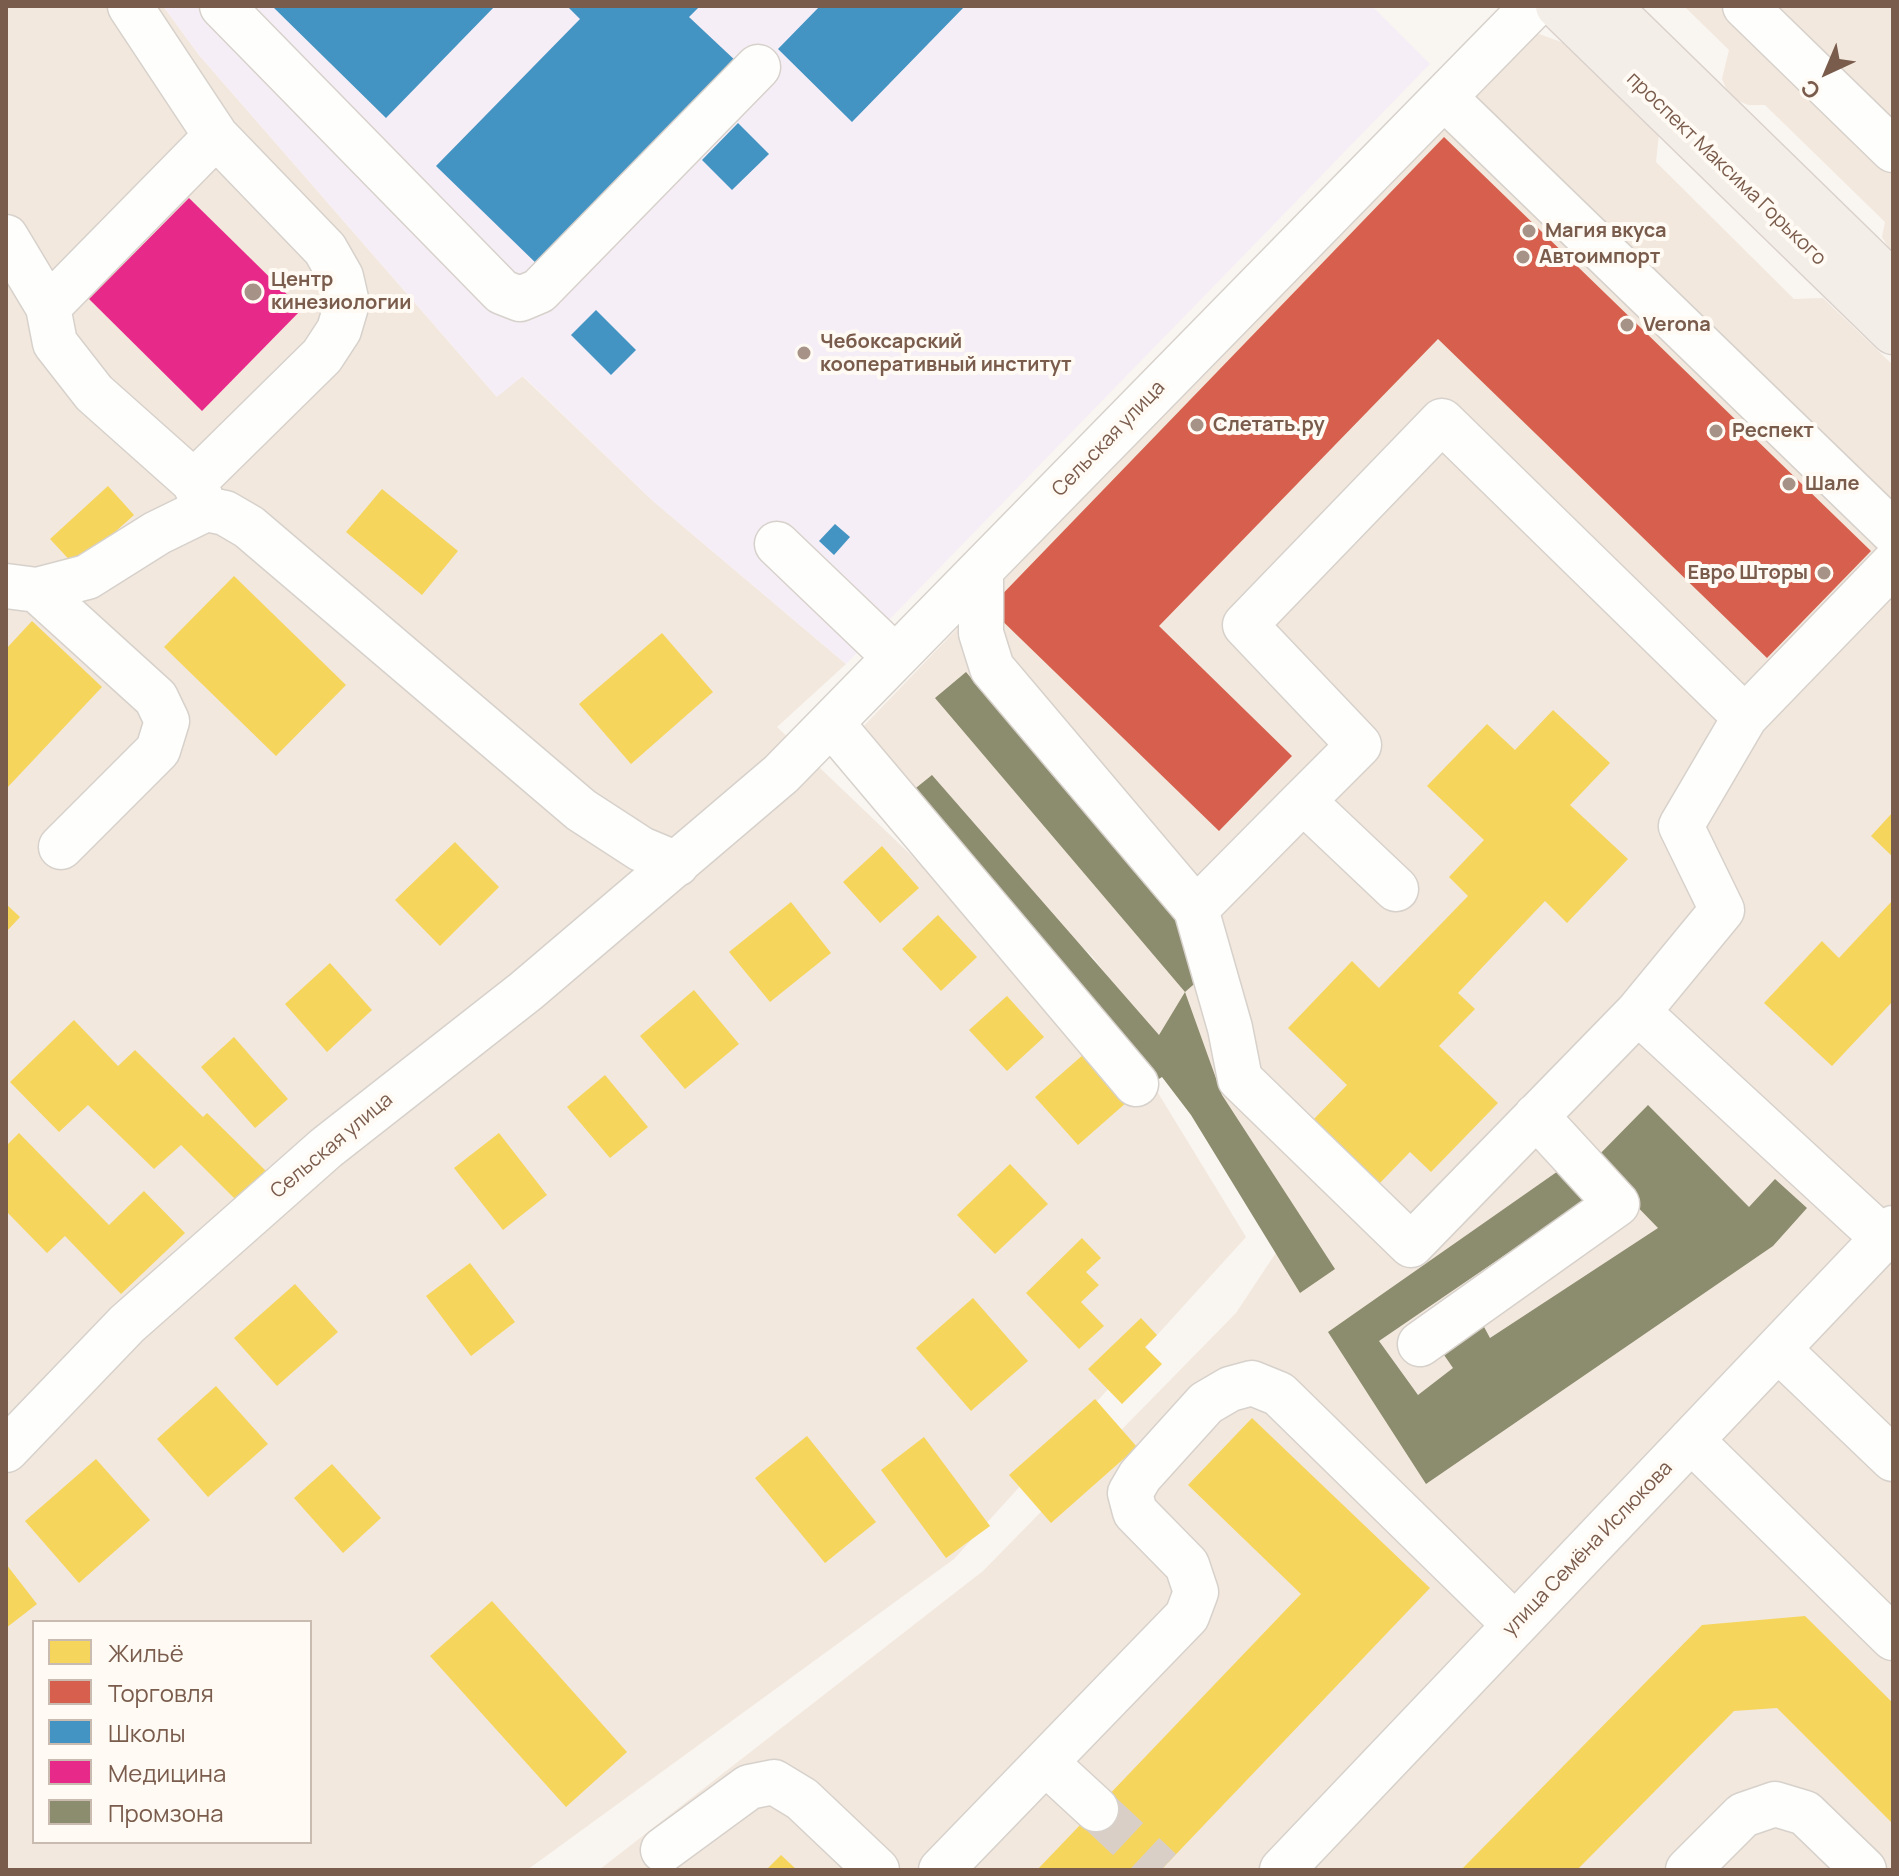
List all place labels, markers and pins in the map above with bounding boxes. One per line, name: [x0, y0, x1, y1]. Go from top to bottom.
place label: Магия вкуса: [1545, 219, 1667, 243]
marker: Магия вкуса: [1520, 222, 1538, 240]
place label: Автоимпорт: [1539, 245, 1660, 269]
marker: Автоимпорт: [1514, 248, 1532, 266]
place label: Центр кинезиологии: [271, 268, 411, 315]
marker: Центр кинезиологии: [242, 281, 264, 303]
place label: Verona: [1643, 313, 1711, 337]
marker: Verona: [1618, 316, 1636, 334]
place label: Чебоксарский кооперативный институт: [820, 330, 1072, 377]
marker: Чебоксарский кооперативный институт: [795, 344, 813, 362]
place label: Слетать.ру: [1213, 413, 1325, 437]
marker: Слетать.ру: [1188, 416, 1206, 434]
place label: Респект: [1732, 419, 1814, 443]
marker: Респект: [1707, 422, 1725, 440]
place label: Шале: [1805, 472, 1860, 496]
marker: Шале: [1780, 475, 1798, 493]
place label: Евро Шторы: [1688, 561, 1808, 585]
marker: Евро Шторы: [1815, 564, 1833, 582]

